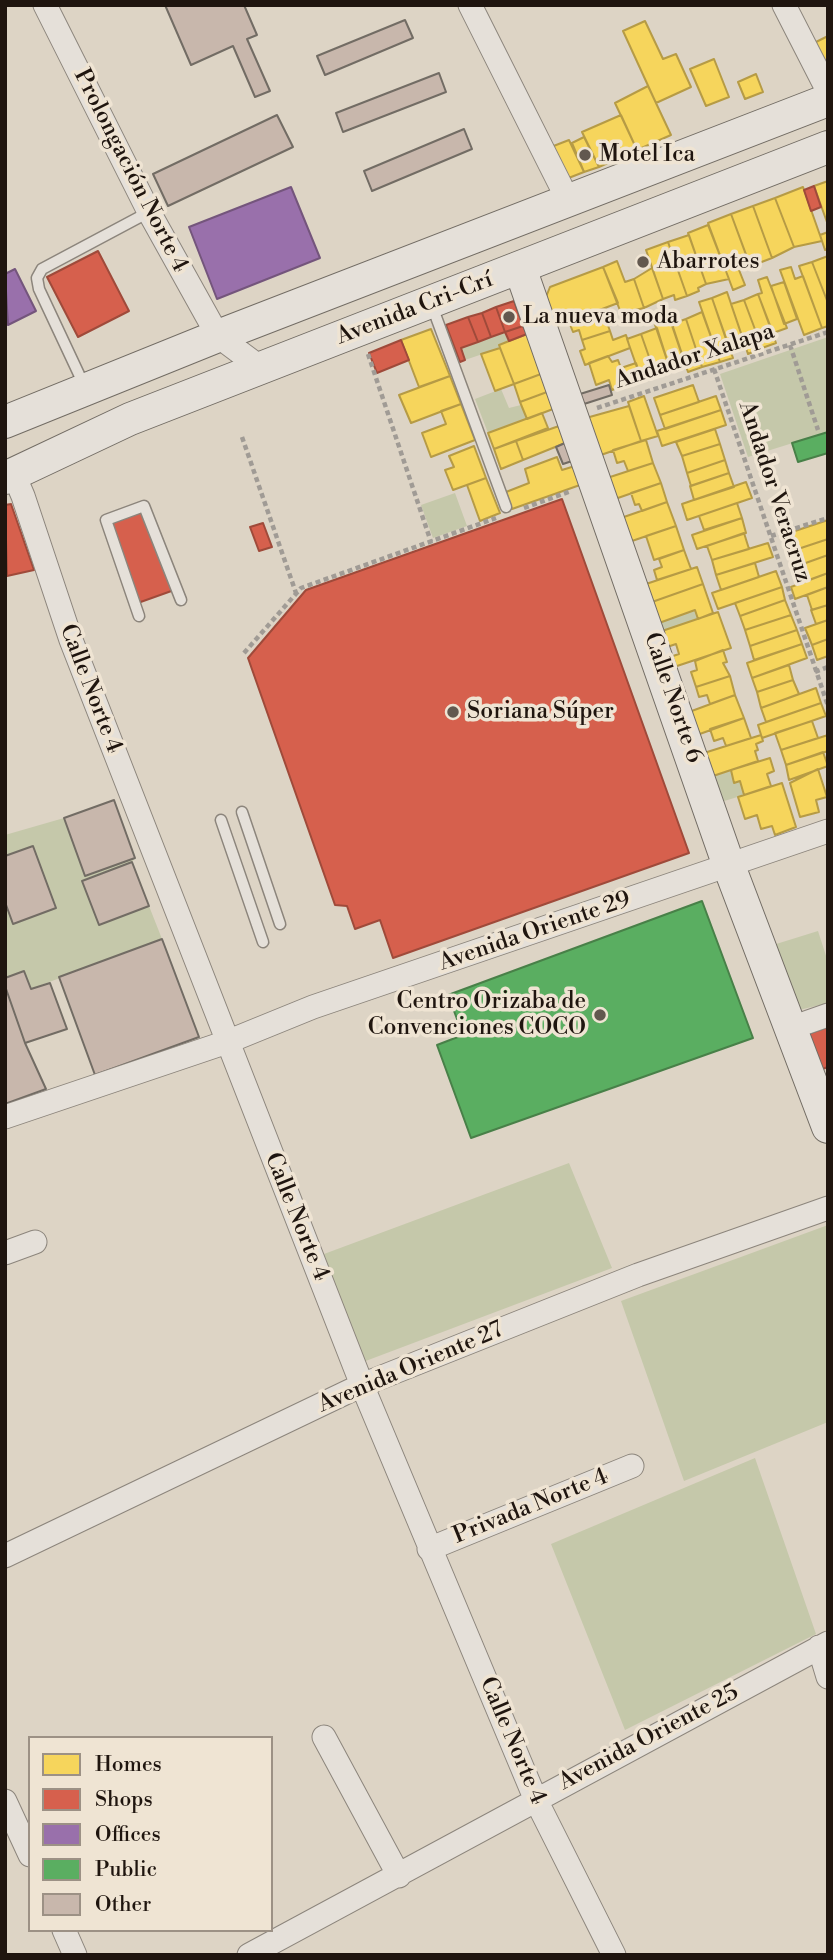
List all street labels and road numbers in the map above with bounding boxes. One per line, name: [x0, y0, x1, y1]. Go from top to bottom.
street label: Prolongación Norte 4: [67, 65, 193, 277]
street label: Avenida Cri-Crí: [333, 267, 497, 351]
street label: Andador Xalapa: [612, 318, 778, 396]
street label: Andador Veracruz: [732, 398, 816, 586]
street label: Calle Norte 4: [53, 621, 127, 757]
street label: Calle Norte 6: [637, 629, 707, 767]
street label: Avenida Oriente 29: [436, 886, 634, 978]
street label: Calle Norte 4: [258, 1149, 334, 1285]
street label: Avenida Oriente 27: [314, 1317, 508, 1419]
street label: Privada Norte 4: [450, 1463, 612, 1551]
street label: Calle Norte 4: [473, 1673, 551, 1809]
street label: Avenida Oriente 25: [554, 1679, 744, 1797]

